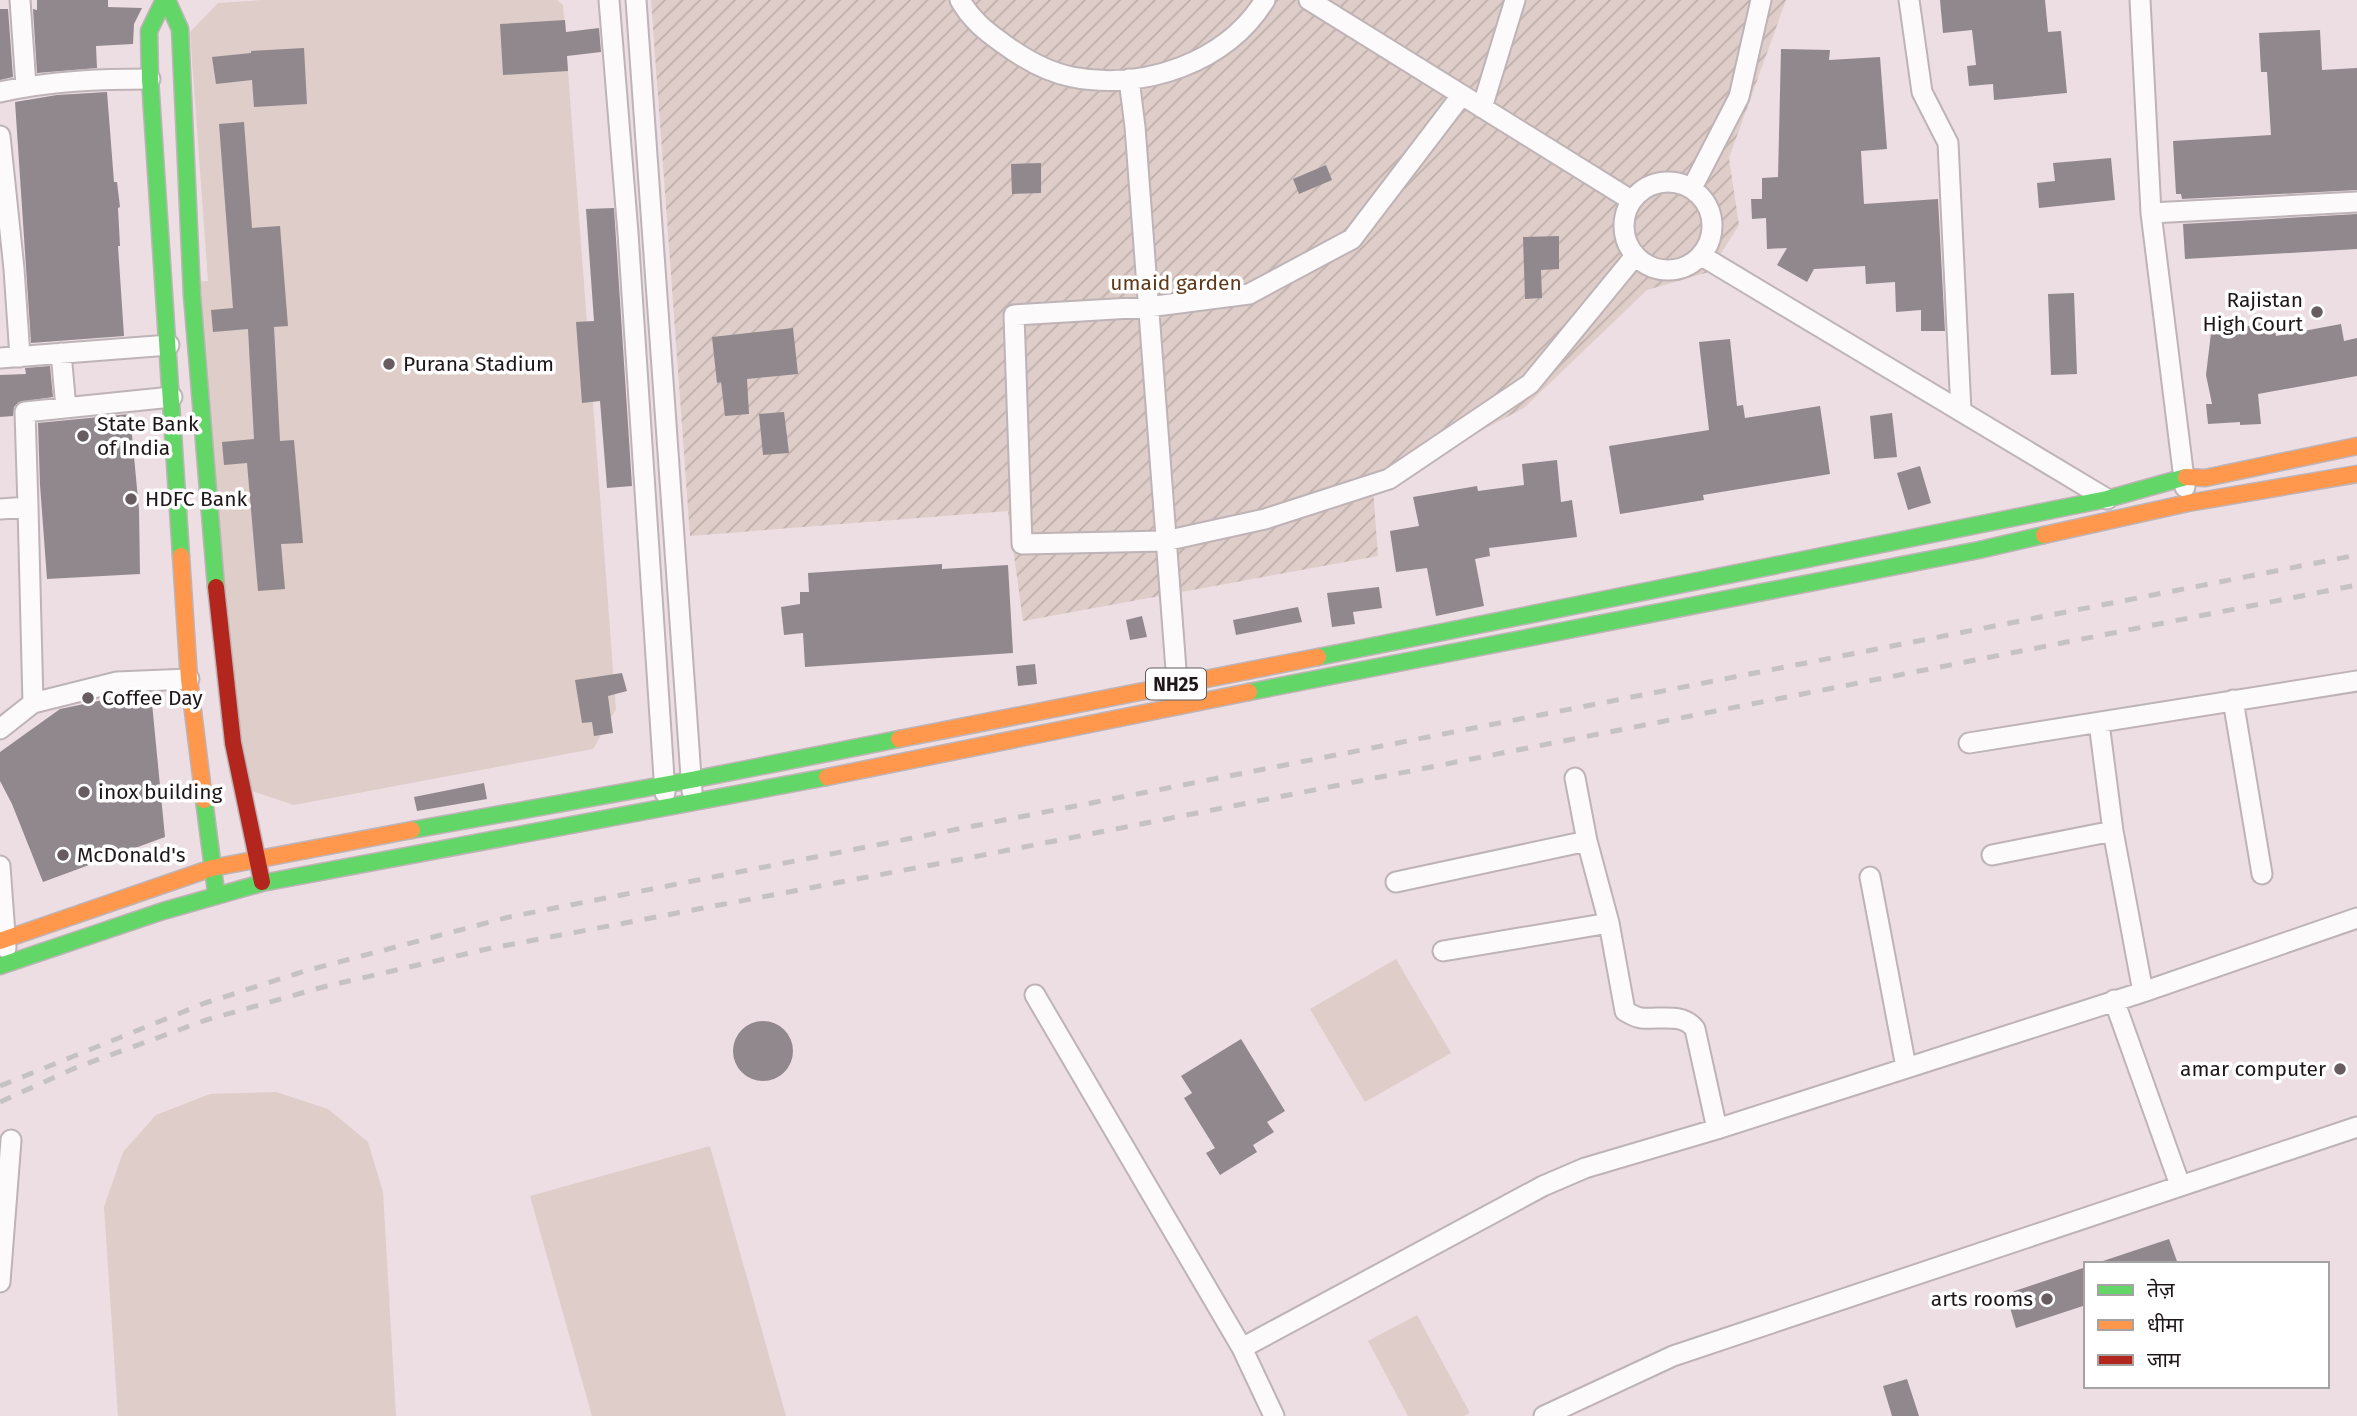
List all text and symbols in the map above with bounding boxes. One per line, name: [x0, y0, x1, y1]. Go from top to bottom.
park label: umaid garden: [1110, 270, 1242, 296]
place label: Rajistan High Court: [2202, 287, 2303, 337]
marker: Rajistan High Court: [2309, 304, 2325, 320]
place label: Purana Stadium: [403, 351, 554, 377]
marker: Purana Stadium: [381, 356, 397, 372]
place label: State Bank of India: [97, 411, 199, 461]
marker: State Bank of India: [75, 428, 91, 444]
place label: HDFC Bank: [145, 486, 248, 512]
marker: HDFC Bank: [123, 491, 139, 507]
road number: NH25: [1146, 668, 1206, 699]
place label: Coffee Day: [102, 685, 203, 711]
marker: Coffee Day: [80, 690, 96, 706]
place label: inox building: [98, 779, 223, 805]
marker: inox building: [76, 784, 92, 800]
place label: McDonald's: [77, 842, 186, 868]
marker: McDonald's: [55, 847, 71, 863]
place label: amar computer: [2180, 1056, 2326, 1082]
marker: amar computer: [2332, 1061, 2348, 1077]
legend: [2084, 1262, 2329, 1388]
text: तेज़: [2147, 1277, 2175, 1303]
place label: arts rooms: [1931, 1286, 2033, 1312]
marker: arts rooms: [2039, 1291, 2055, 1307]
text: धीमा: [2147, 1312, 2184, 1338]
text: जाम: [2147, 1347, 2181, 1373]

